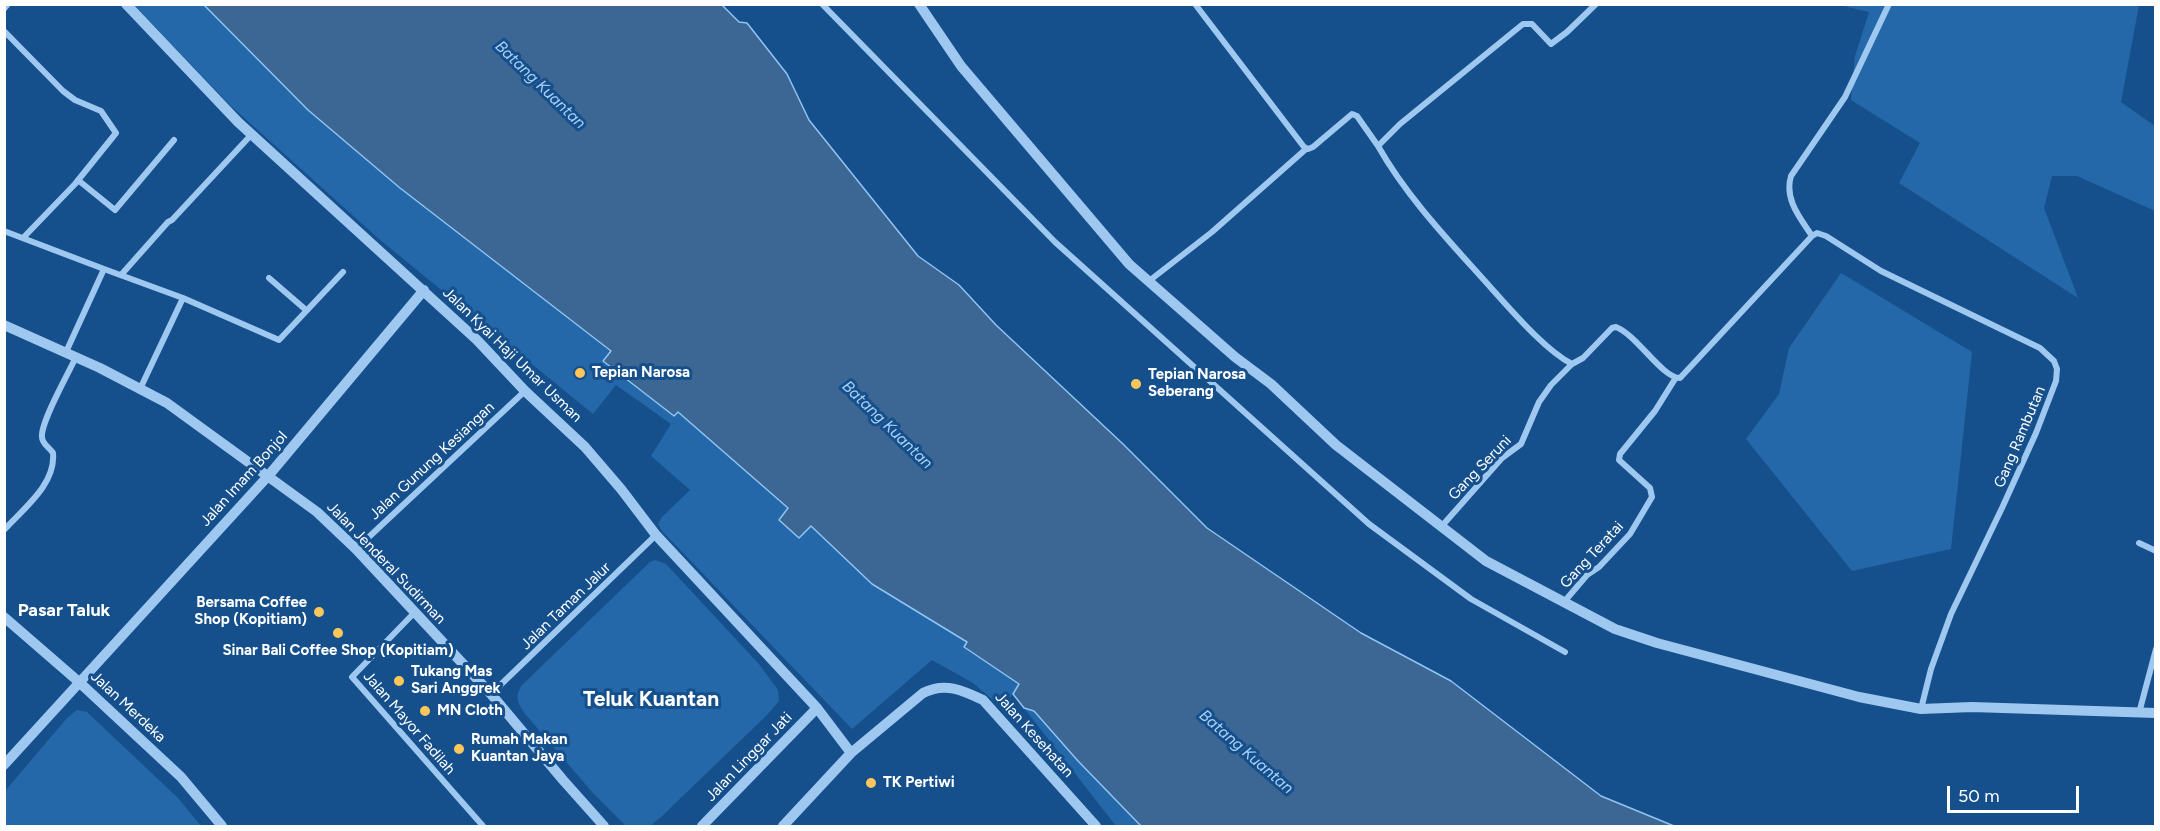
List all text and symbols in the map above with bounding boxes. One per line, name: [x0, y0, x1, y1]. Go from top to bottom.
water label: Batang Kuantan: [491, 37, 589, 133]
street label: Jalan Kyai Haji Umar Usman: [439, 284, 585, 426]
place label: Tepian Narosa: [592, 364, 690, 382]
marker: Tepian Narosa: [573, 366, 587, 380]
place label: Tepian Narosa Seberang: [1148, 366, 1246, 401]
water label: Batang Kuantan: [838, 377, 936, 473]
marker: Tepian Narosa Seberang: [1129, 377, 1143, 391]
street label: Gang Rambutan: [1991, 384, 2049, 490]
street label: Jalan Gunung Kesiangan: [366, 398, 498, 524]
street label: Jalan Imam Bonjol: [197, 428, 291, 530]
street label: Gang Seruni: [1445, 432, 1515, 504]
street label: Jalan Jenderal Sudirman: [323, 498, 449, 628]
street label: Gang Teratai: [1556, 518, 1628, 592]
street label: Jalan Taman Jalur: [517, 559, 615, 653]
place label: Bersama Coffee Shop (Kopitiam): [194, 594, 307, 629]
district label: Pasar Taluk: [18, 600, 110, 622]
marker: Bersama Coffee Shop (Kopitiam): [312, 605, 326, 619]
marker: Sinar Bali Coffee Shop (Kopitiam): [331, 626, 345, 640]
place label: Sinar Bali Coffee Shop (Kopitiam): [222, 642, 454, 660]
place label: Tukang Mas Sari Anggrek: [411, 663, 501, 698]
street label: Jalan Merdeka: [87, 668, 169, 746]
street label: Jalan Mayor Fadilah: [359, 668, 459, 778]
marker: Tukang Mas Sari Anggrek: [392, 674, 406, 688]
district label: Teluk Kuantan: [583, 687, 719, 713]
street label: Jalan Kesehatan: [991, 689, 1077, 781]
place label: MN Cloth: [437, 702, 503, 720]
marker: MN Cloth: [418, 704, 432, 718]
water label: Batang Kuantan: [1195, 706, 1297, 798]
street label: Jalan Linggar Jati: [702, 709, 796, 805]
place label: Rumah Makan Kuantan Jaya: [471, 731, 567, 766]
marker: Rumah Makan Kuantan Jaya: [452, 742, 466, 756]
place label: TK Pertiwi: [883, 774, 955, 792]
scale bar: [1950, 774, 2082, 812]
marker: TK Pertiwi: [864, 776, 878, 790]
text: 50 m: [1958, 785, 2000, 807]

